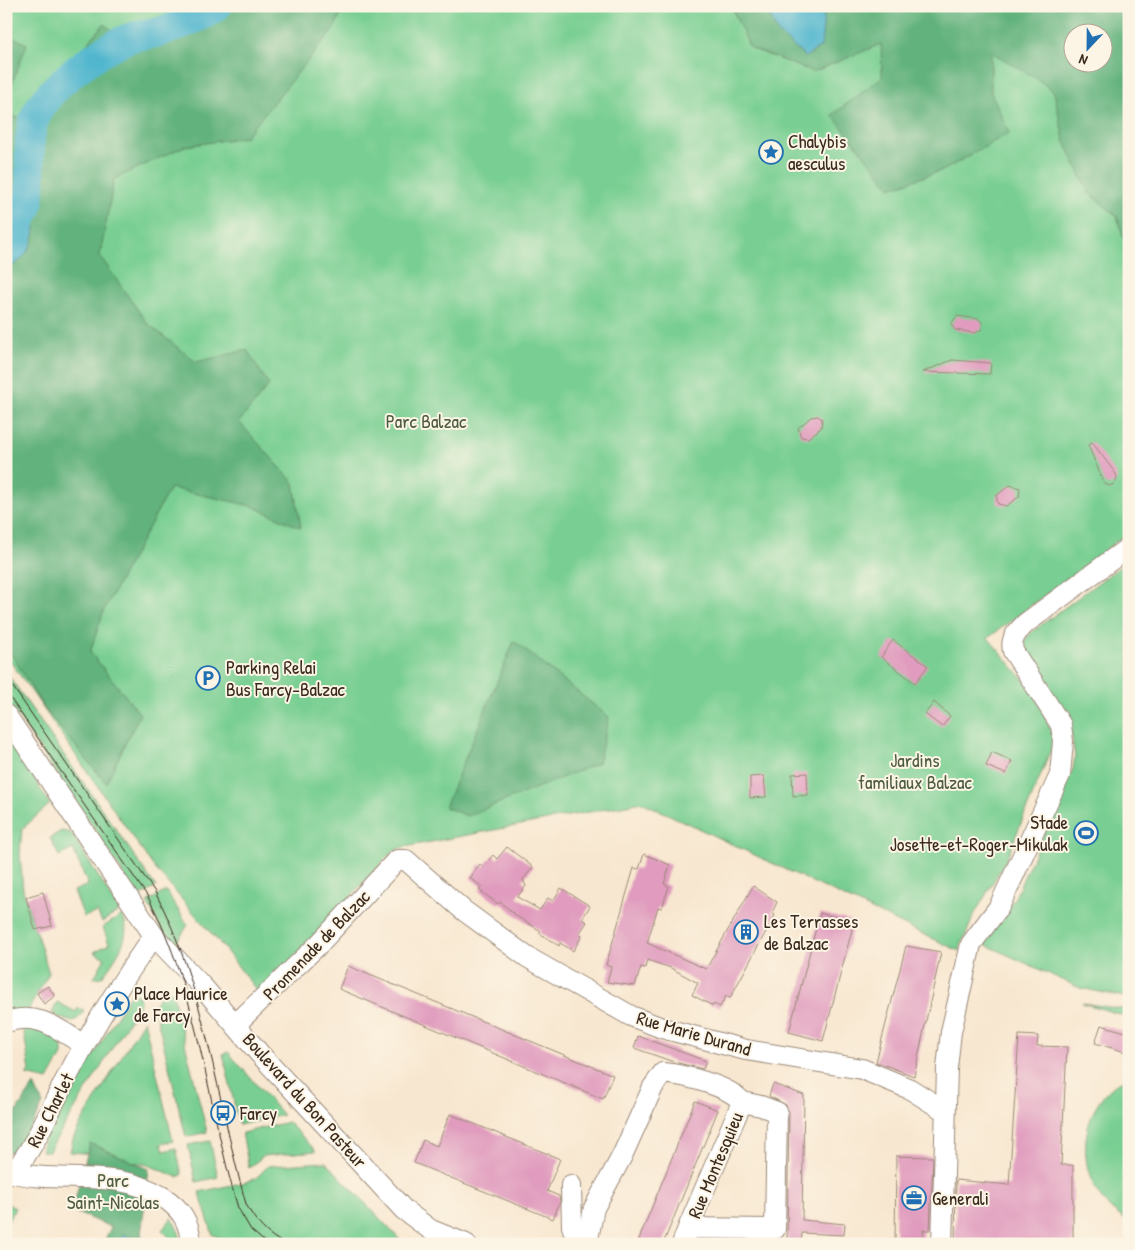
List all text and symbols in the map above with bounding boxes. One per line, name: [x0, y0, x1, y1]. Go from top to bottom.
north arrow: [1062, 22, 1112, 72]
text: N: [1075, 50, 1090, 71]
place label: Chalybis aesculus: [788, 128, 846, 176]
place icon: Chalybis aesculus: [758, 139, 784, 165]
park label: Parc Balzac: [386, 408, 467, 434]
place label: Parking Relai Bus Farcy-Balzac: [226, 654, 346, 702]
parking icon: Parking Relai Bus Farcy-Balzac: [195, 665, 221, 691]
park label: Jardins familiaux Balzac: [858, 747, 973, 795]
place label: Stade Josette-et-Roger-Mikulak: [890, 809, 1068, 857]
sports icon: Stade Josette-et-Roger-Mikulak: [1073, 820, 1099, 846]
street label: Promenade de Balzac: [256, 884, 376, 1006]
place label: Les Terrasses de Balzac: [764, 908, 858, 956]
building icon: Les Terrasses de Balzac: [733, 919, 759, 945]
place label: Place Maurice de Farcy: [134, 980, 228, 1028]
place icon: Place Maurice de Farcy: [104, 991, 130, 1017]
street label: Rue Marie Durand: [634, 1004, 755, 1062]
street label: Boulevard du Bon Pasteur: [237, 1027, 373, 1174]
street label: Rue Charlet: [20, 1068, 80, 1152]
bus stop icon: Farcy: [210, 1100, 236, 1126]
place label: Farcy: [239, 1100, 277, 1126]
street label: Rue Montesquieu: [681, 1108, 749, 1222]
park label: Parc Saint-Nicolas: [67, 1167, 159, 1215]
office icon: Generali: [901, 1185, 927, 1211]
place label: Generali: [932, 1185, 989, 1211]

